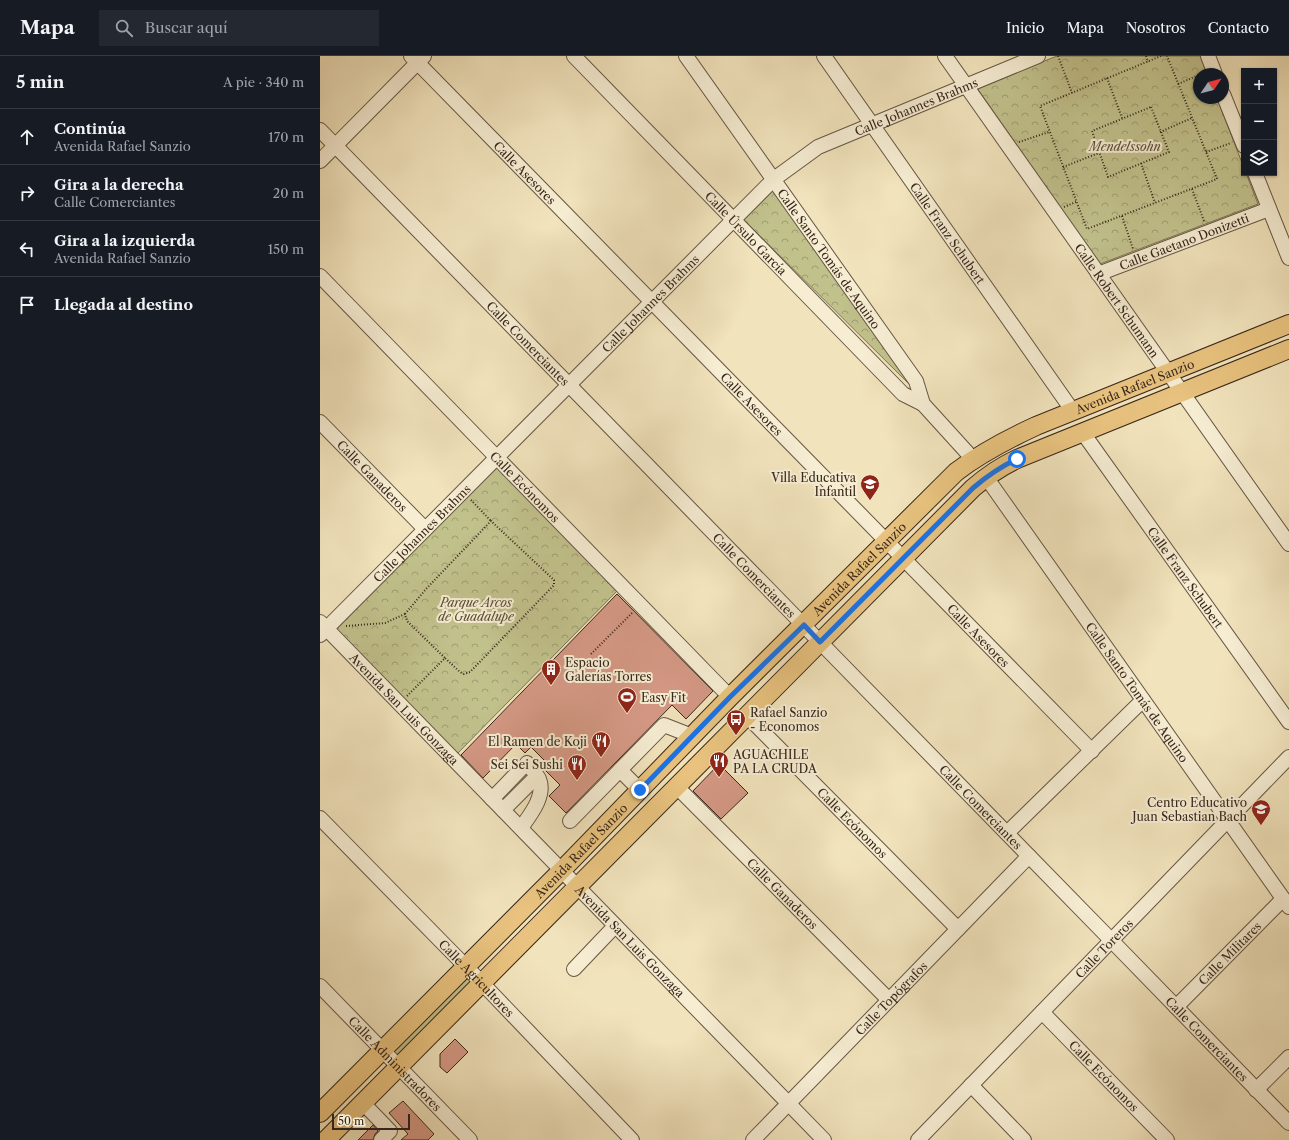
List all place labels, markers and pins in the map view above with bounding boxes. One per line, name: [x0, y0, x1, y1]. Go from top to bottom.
place label: Villa Educativa Infantil: [770, 470, 857, 499]
school or university icon: Villa Educativa Infantil: [859, 473, 881, 501]
place label: Espacio Galerías Torres: [565, 655, 652, 684]
building icon: Espacio Galerías Torres: [540, 658, 562, 686]
sports icon: Easy Fit: [616, 686, 638, 714]
place label: Easy Fit: [641, 690, 687, 705]
place label: Rafael Sanzio - Economos: [750, 705, 827, 734]
bus stop icon: Rafael Sanzio - Economos: [725, 708, 747, 736]
restaurant icon: El Ramen de Koji: [590, 730, 612, 758]
place label: El Ramen de Koji: [488, 734, 587, 749]
place label: AGUACHILE PA LA CRUDA: [732, 747, 818, 776]
restaurant icon: AGUACHILE PA LA CRUDA: [708, 750, 730, 778]
restaurant icon: Sei Sei Sushi: [566, 753, 588, 781]
place label: Sei Sei Sushi: [491, 757, 563, 772]
place label: Centro Educativo Juan Sebastian Bach: [1130, 795, 1247, 824]
school or university icon: Centro Educativo Juan Sebastian Bach: [1250, 798, 1272, 826]

